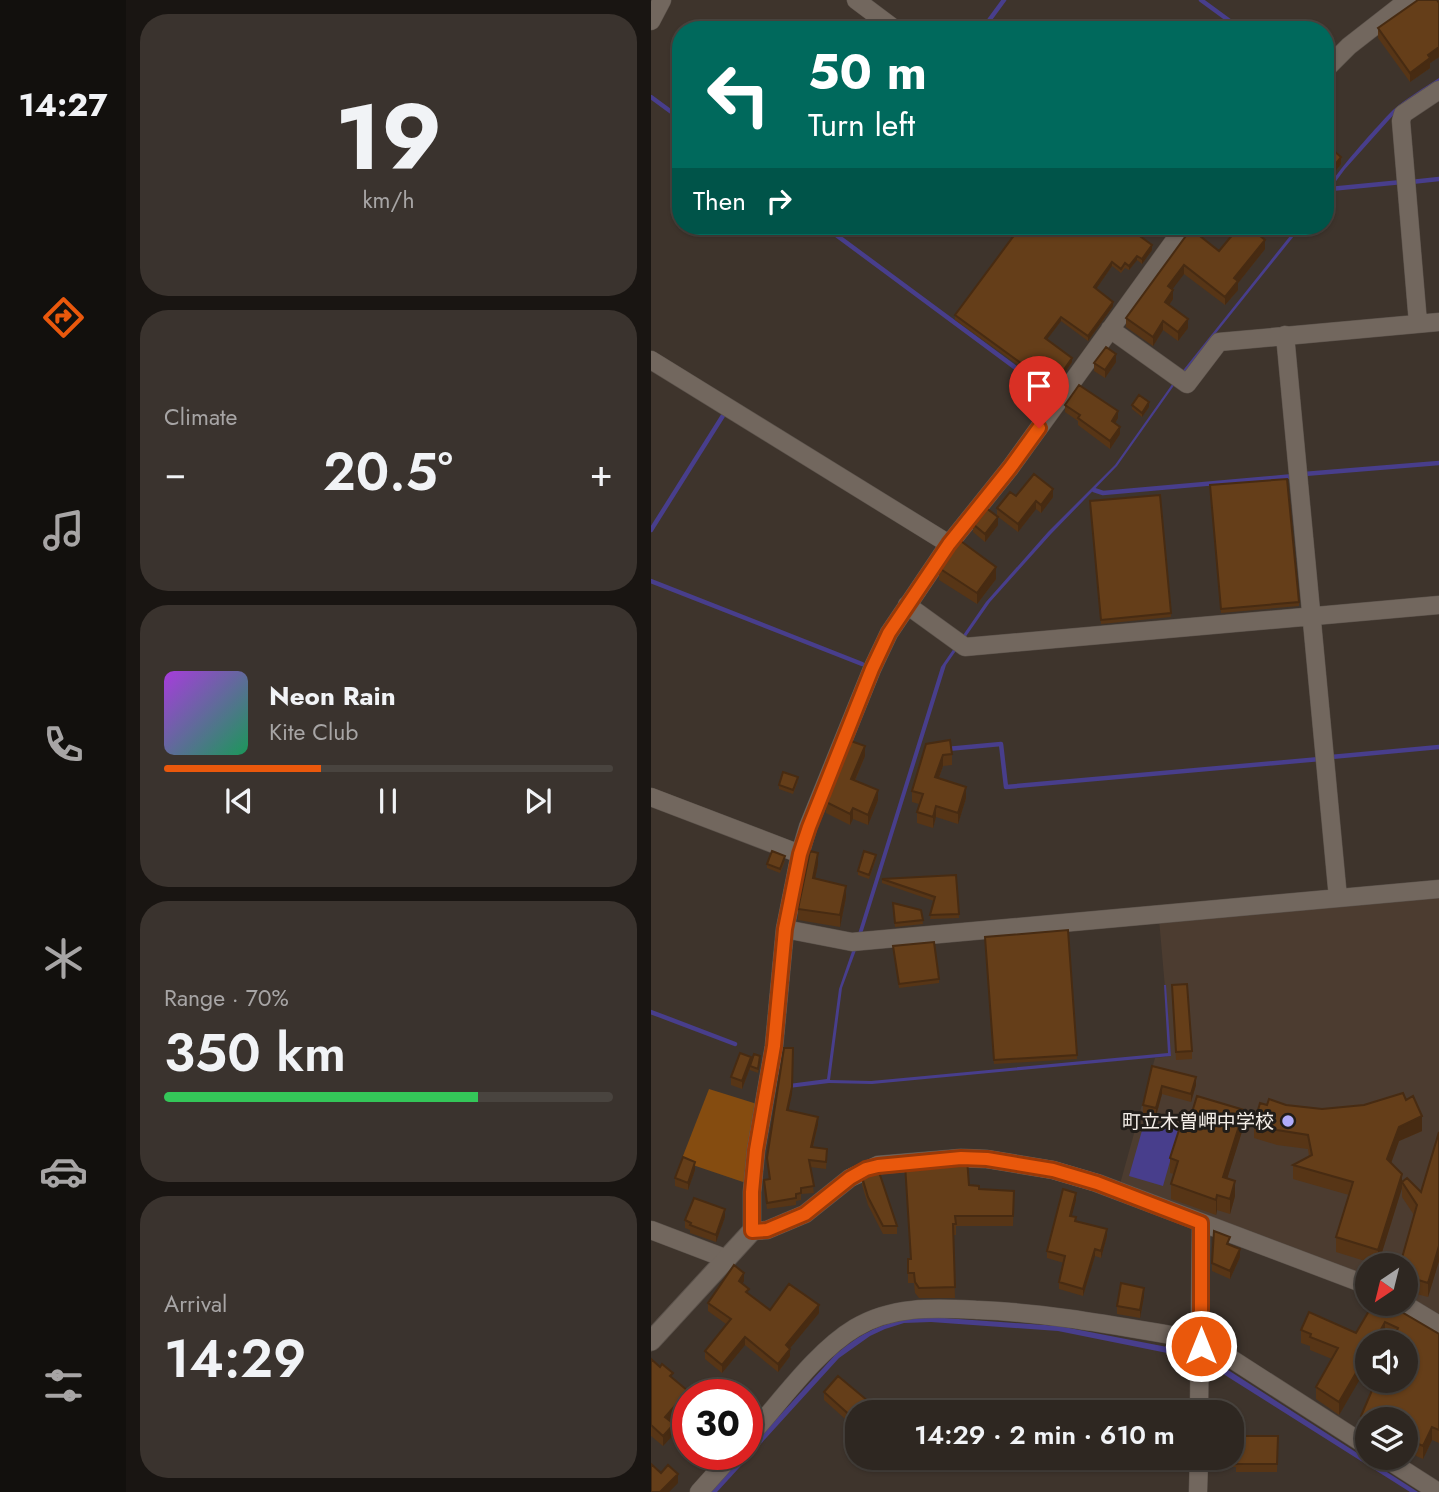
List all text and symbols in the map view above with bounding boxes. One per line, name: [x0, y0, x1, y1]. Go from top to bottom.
text: 50 m: [808, 37, 927, 107]
icon: left: [693, 49, 784, 140]
text: 19: [335, 72, 442, 203]
text: 14:27: [18, 82, 108, 128]
text: Turn left: [808, 102, 915, 148]
text: Then: [693, 182, 746, 220]
icon: right: [760, 182, 798, 220]
text: km/h: [363, 183, 414, 217]
icon: directions: [39, 293, 88, 342]
pin: [1009, 356, 1069, 428]
icon: arrive: [1020, 367, 1058, 405]
text: Climate: [164, 400, 237, 434]
text: 20.5°: [323, 434, 453, 510]
text: −: [164, 445, 186, 500]
text: +: [590, 445, 613, 500]
icon: music: [39, 506, 88, 555]
text: Neon Rain: [269, 677, 396, 715]
text: Kite Club: [269, 715, 358, 749]
icon: phone: [39, 720, 88, 769]
icon: previous: [220, 782, 258, 820]
icon: pause: [369, 782, 407, 820]
icon: next: [519, 782, 557, 820]
icon: climate: [39, 934, 88, 983]
text: Range · 70%: [164, 981, 289, 1015]
text: 350 km: [164, 1015, 346, 1091]
place label: 町立木曽岬中学校: [1122, 1108, 1274, 1135]
marker: 町立木曽岬中学校: [1280, 1113, 1296, 1129]
icon: car: [39, 1147, 88, 1196]
north arrow: [1355, 1253, 1417, 1316]
map controls: [1355, 1253, 1418, 1470]
text: Arrival: [164, 1287, 227, 1321]
position arrow: [1164, 1309, 1238, 1383]
text: 14:29: [164, 1321, 306, 1397]
button: sound: [1355, 1330, 1418, 1393]
icon: filters: [39, 1361, 88, 1410]
speed limit sign: 30: [672, 1379, 763, 1470]
button: layers: [1355, 1407, 1418, 1470]
text: 14:29 · 2 min · 610 m: [914, 1416, 1175, 1454]

